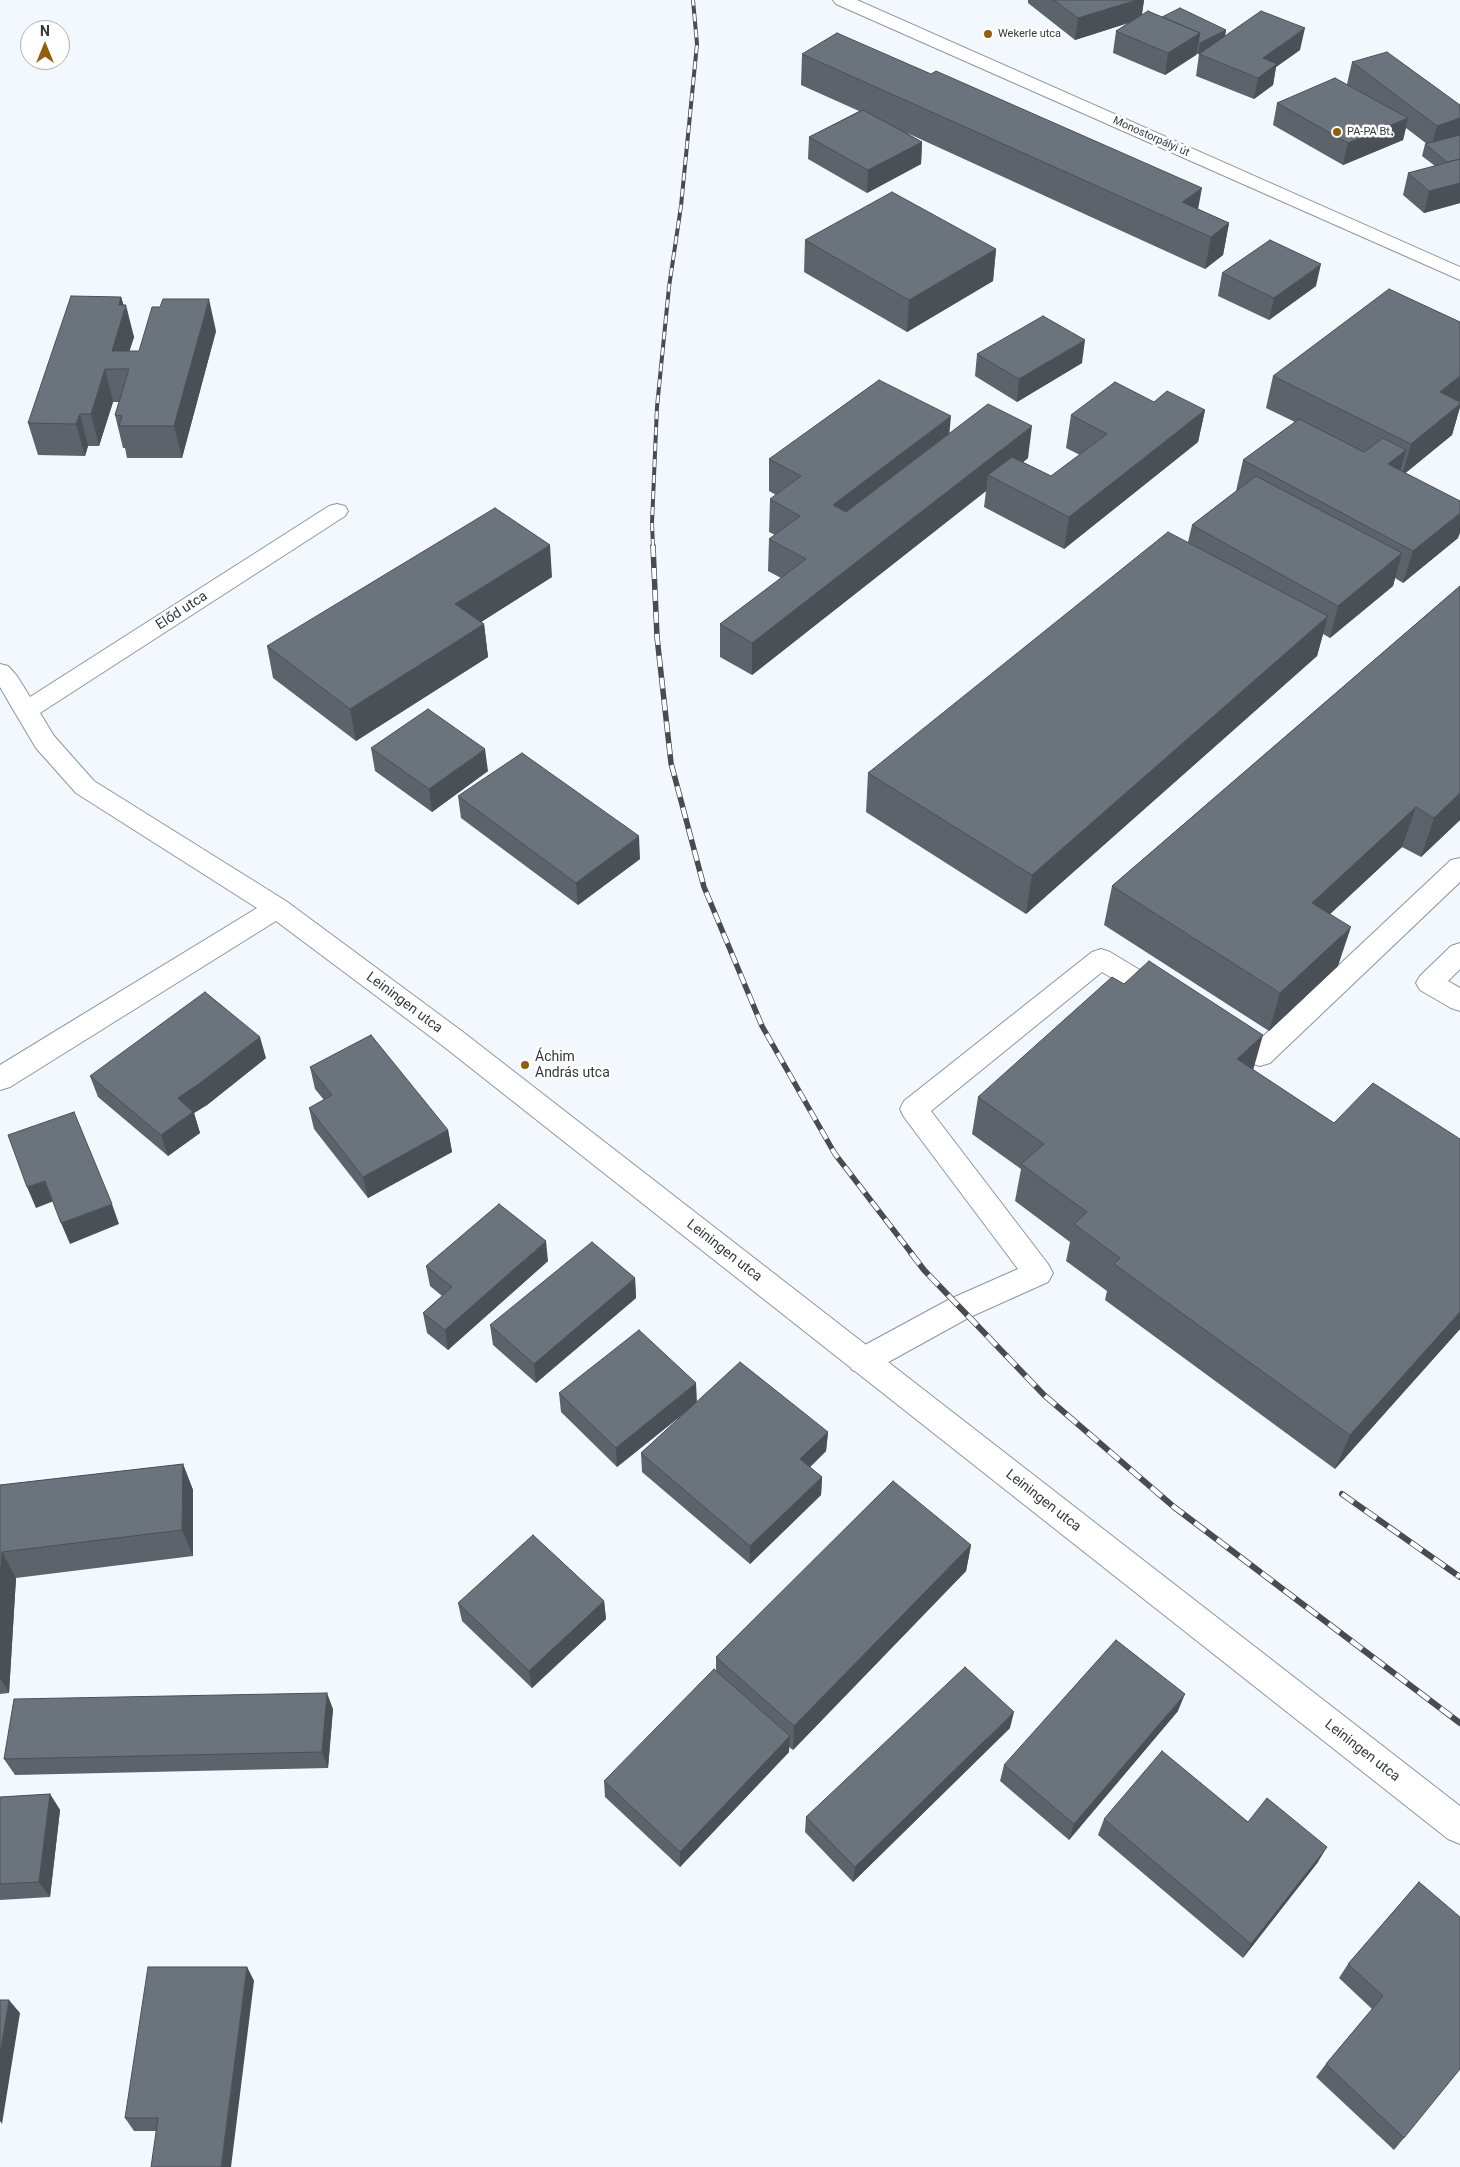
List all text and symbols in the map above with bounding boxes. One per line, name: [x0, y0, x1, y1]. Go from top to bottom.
north arrow: [20, 20, 70, 70]
text: N: [40, 23, 50, 39]
place label: Wekerle utca: [998, 27, 1061, 41]
marker: Wekerle utca: [982, 28, 994, 40]
street label: Monostorpályi út: [1111, 114, 1191, 160]
place label: PA-PA Bt.: [1347, 125, 1393, 139]
marker: PA-PA Bt.: [1331, 126, 1343, 138]
street label: Előd utca: [153, 588, 211, 634]
street label: Leiningen utca: [363, 969, 445, 1037]
place label: Áchim András utca: [535, 1049, 610, 1082]
marker: Áchim András utca: [519, 1059, 531, 1071]
street label: Leiningen utca: [683, 1216, 765, 1286]
street label: Leiningen utca: [1002, 1466, 1084, 1536]
street label: Leiningen utca: [1321, 1716, 1403, 1786]

